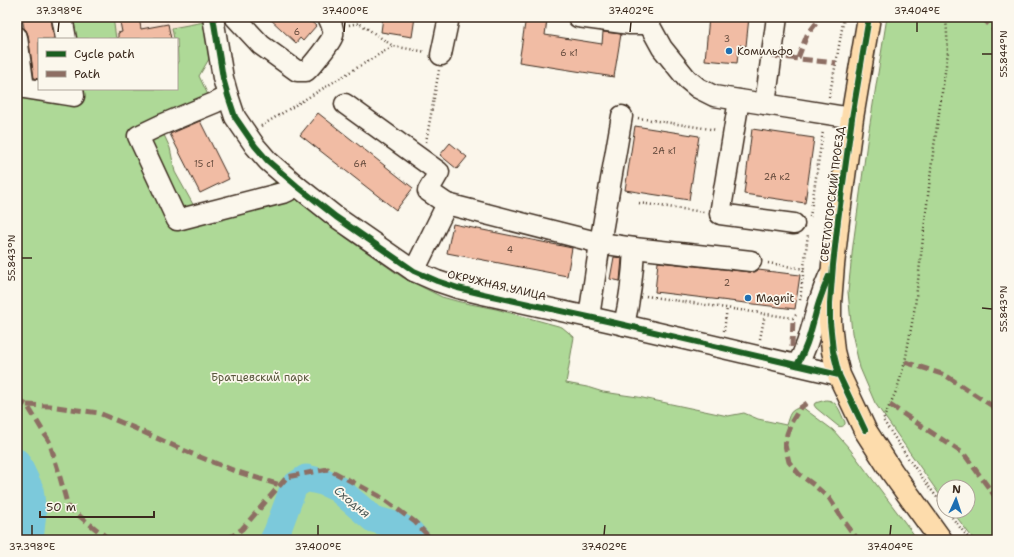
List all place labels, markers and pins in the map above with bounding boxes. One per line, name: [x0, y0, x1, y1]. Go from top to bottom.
place label: Комильфо: [737, 44, 793, 59]
marker: Комильфо: [724, 46, 734, 56]
place label: Magnit: [756, 291, 795, 306]
marker: Magnit: [743, 293, 753, 303]

